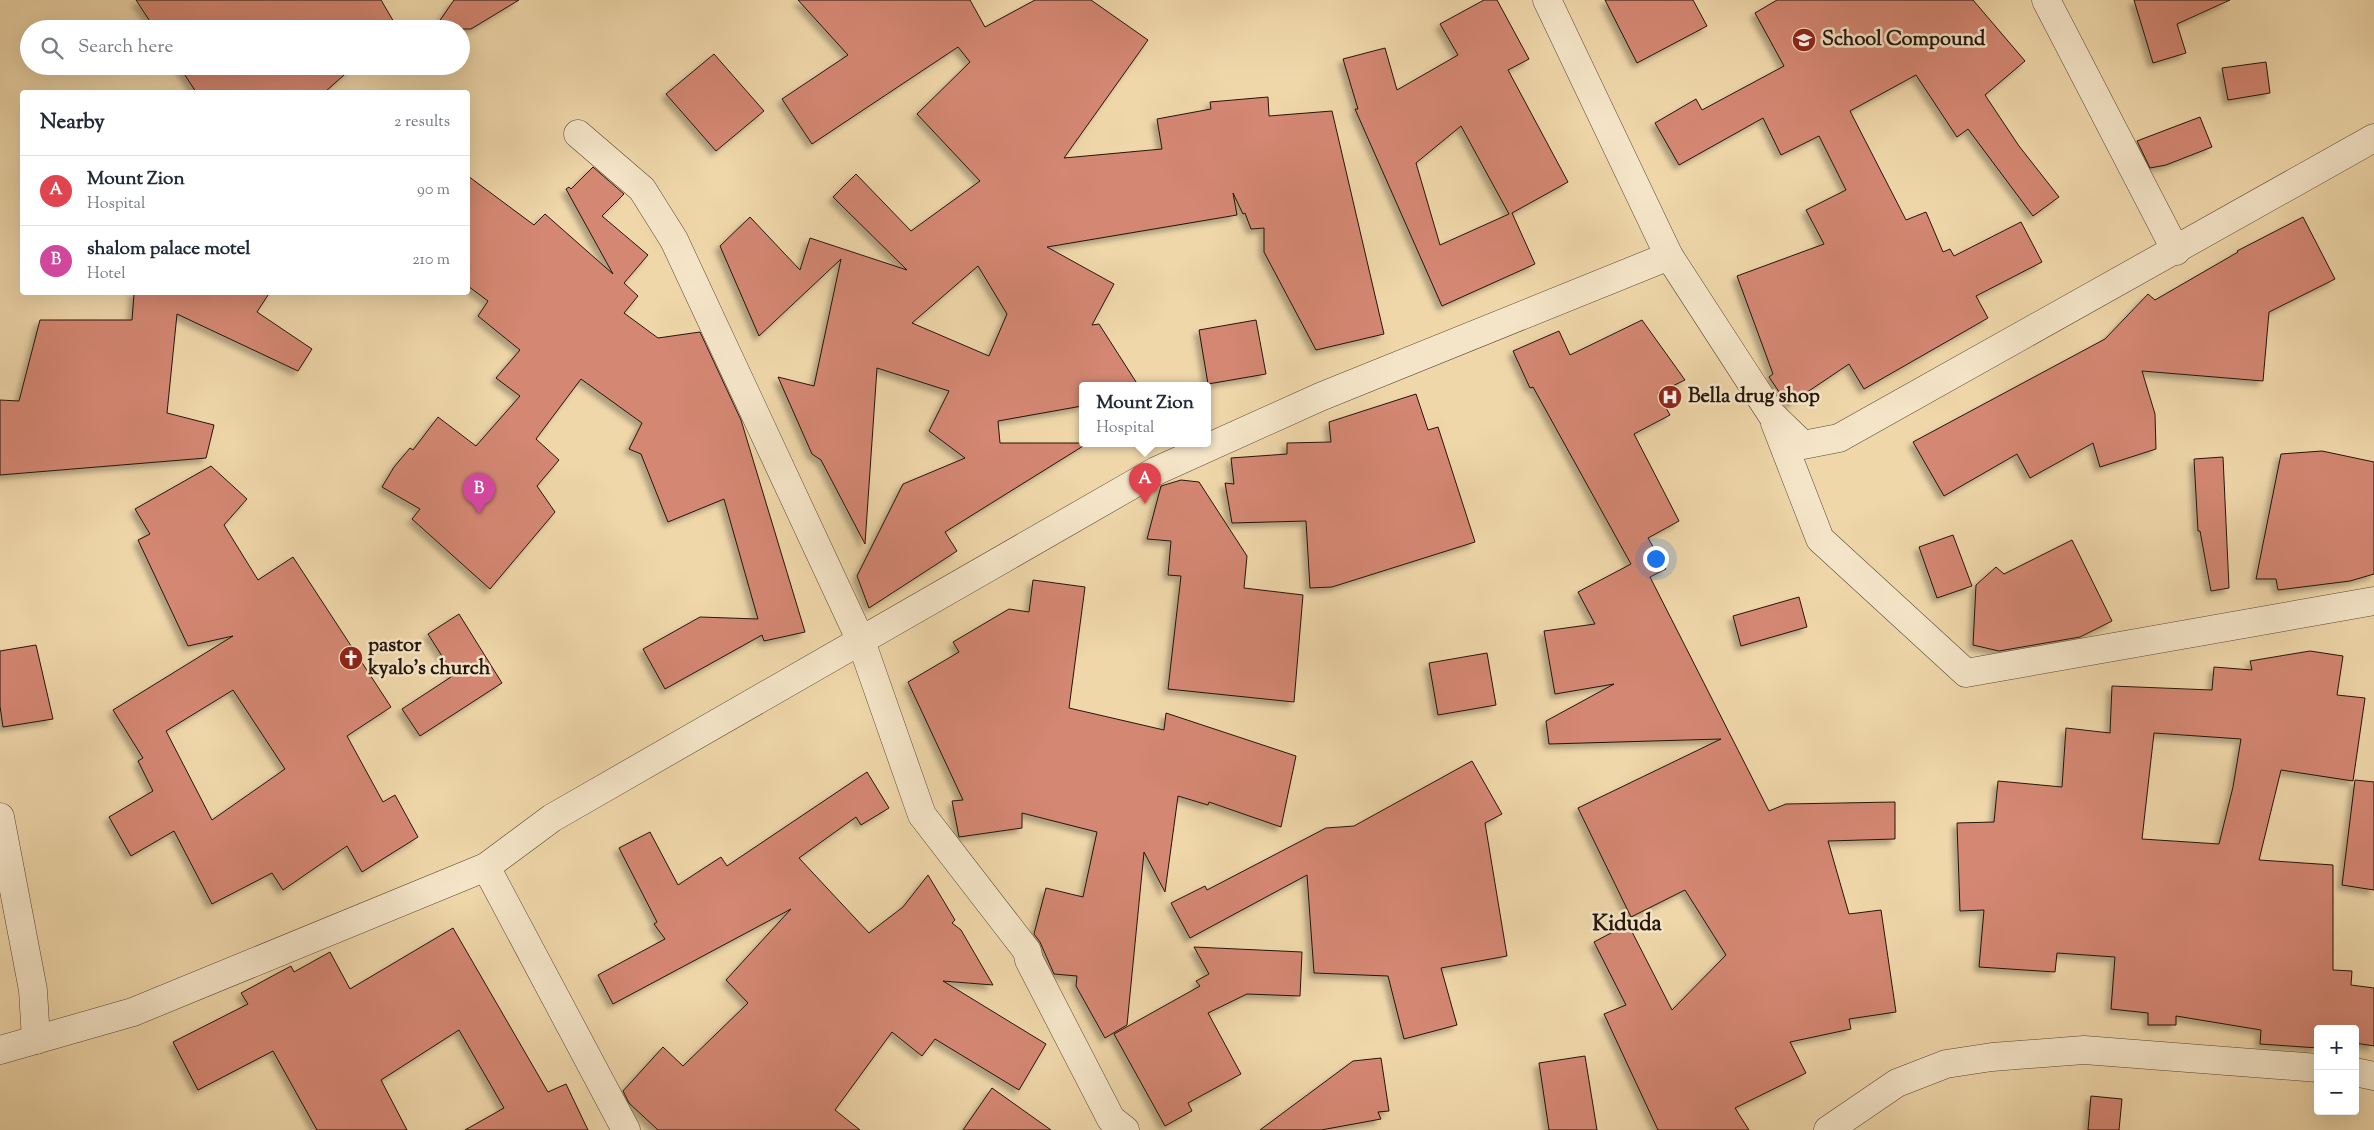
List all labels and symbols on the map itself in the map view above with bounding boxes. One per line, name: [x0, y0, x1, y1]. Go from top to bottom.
place label: School Compound: [1822, 26, 1986, 55]
school or university icon: School Compound: [1791, 27, 1817, 53]
place label: Bella drug shop: [1688, 383, 1820, 412]
hospital icon: Bella drug shop: [1657, 384, 1683, 410]
pin: A: [1129, 463, 1161, 504]
pin: B: [463, 473, 495, 514]
your location: [1643, 546, 1669, 572]
place label: pastor kyalo's church: [367, 632, 491, 684]
church icon: pastor kyalo's church: [338, 645, 364, 671]
district label: Kiduda: [1592, 909, 1663, 941]

